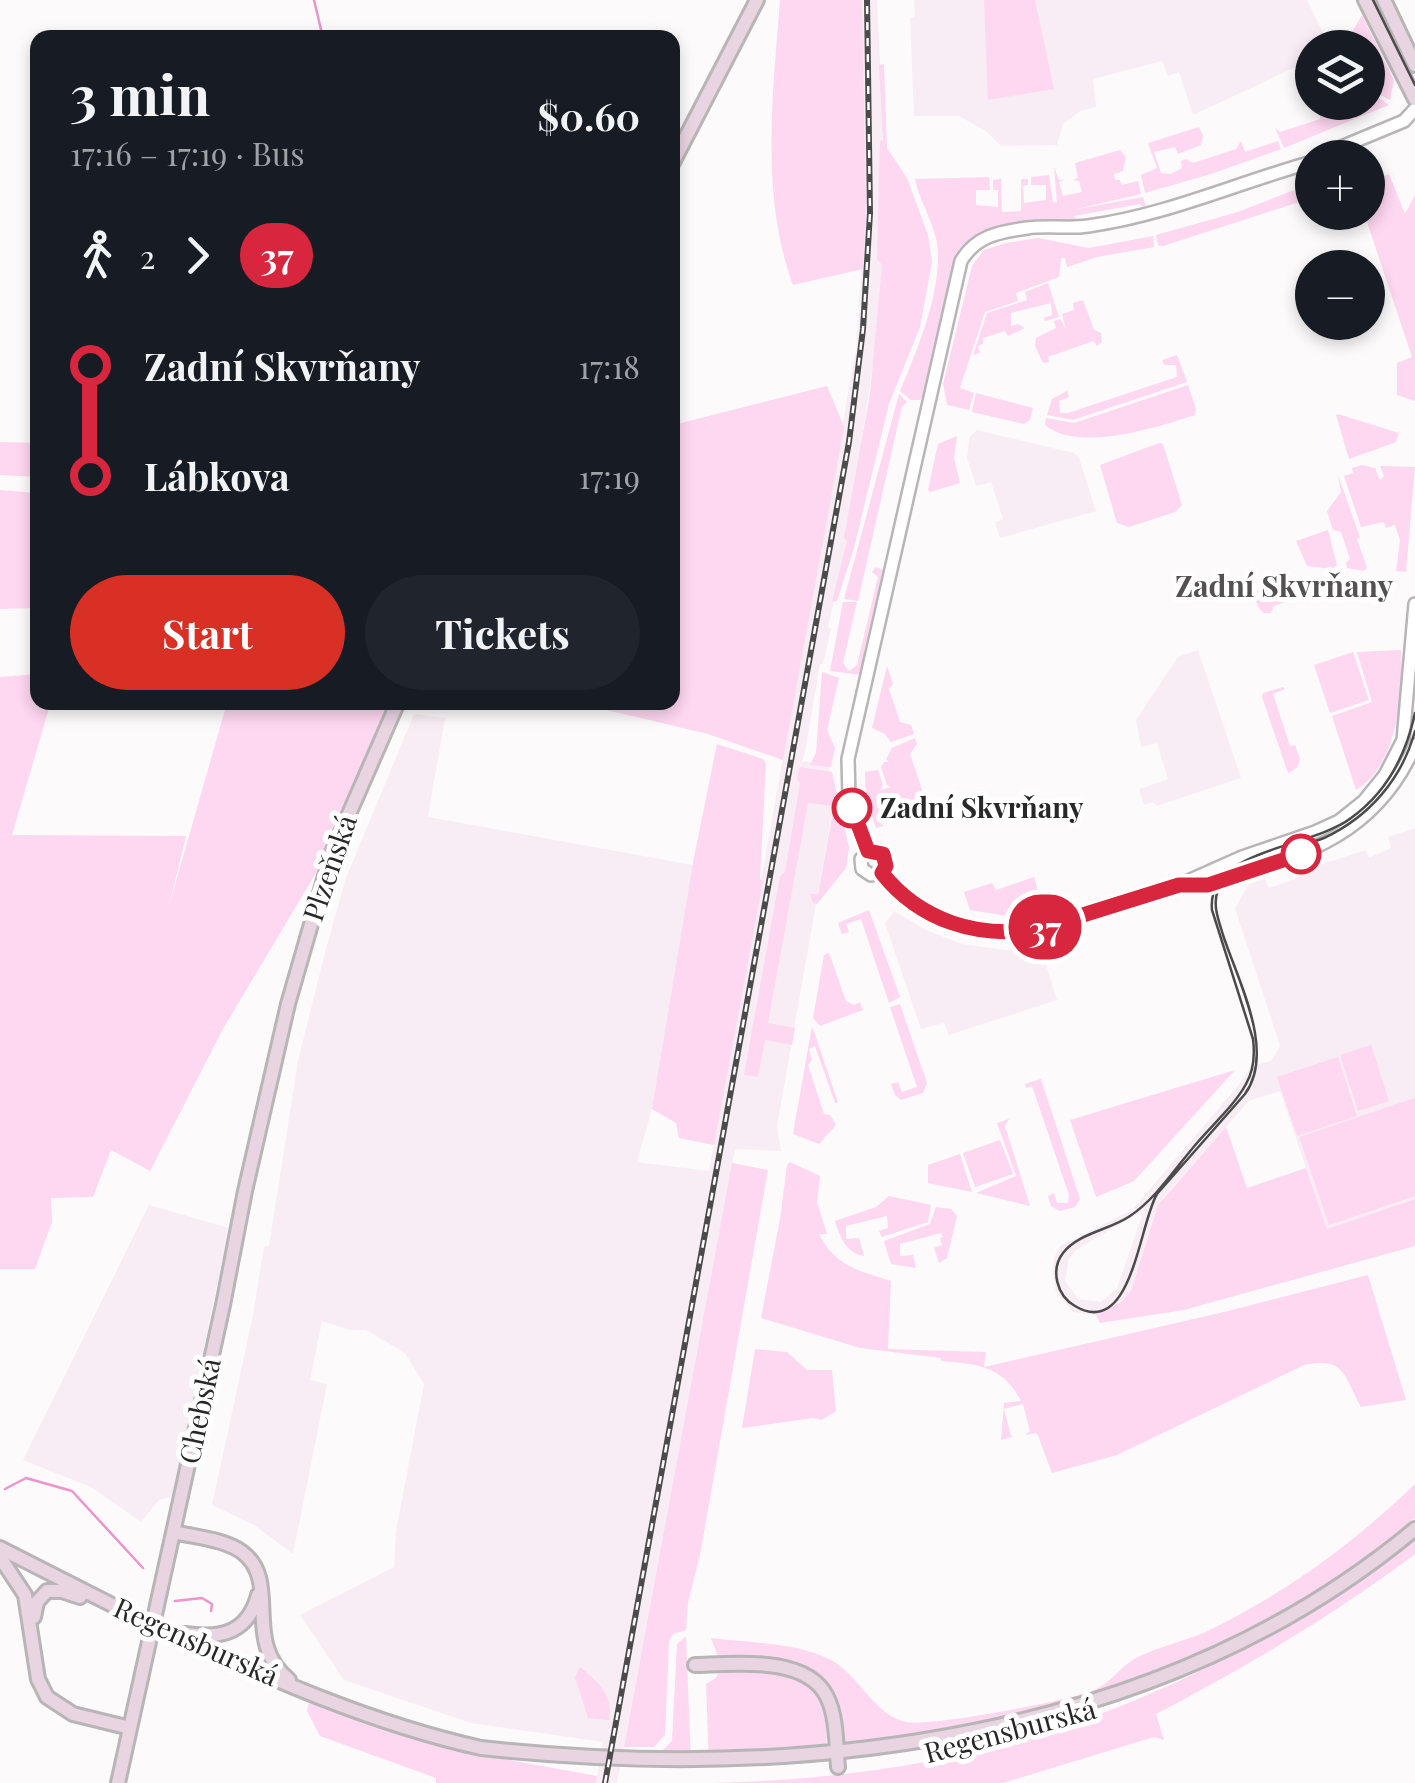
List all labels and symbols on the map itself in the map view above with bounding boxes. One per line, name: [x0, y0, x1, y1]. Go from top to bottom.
district label: Zadní Skvrňany: [1175, 565, 1394, 605]
place label: Zadní Skvrňany: [880, 788, 1084, 825]
marker: Zadní Skvrňany: [833, 789, 871, 827]
street label: Plzeňská: [293, 809, 364, 926]
unlabelled marker: [1282, 835, 1320, 873]
line badge: 37: [1000, 894, 1090, 960]
street label: Chebská: [169, 1354, 228, 1467]
street label: Regensburská: [109, 1588, 285, 1693]
street label: Regensburská: [920, 1689, 1100, 1770]

